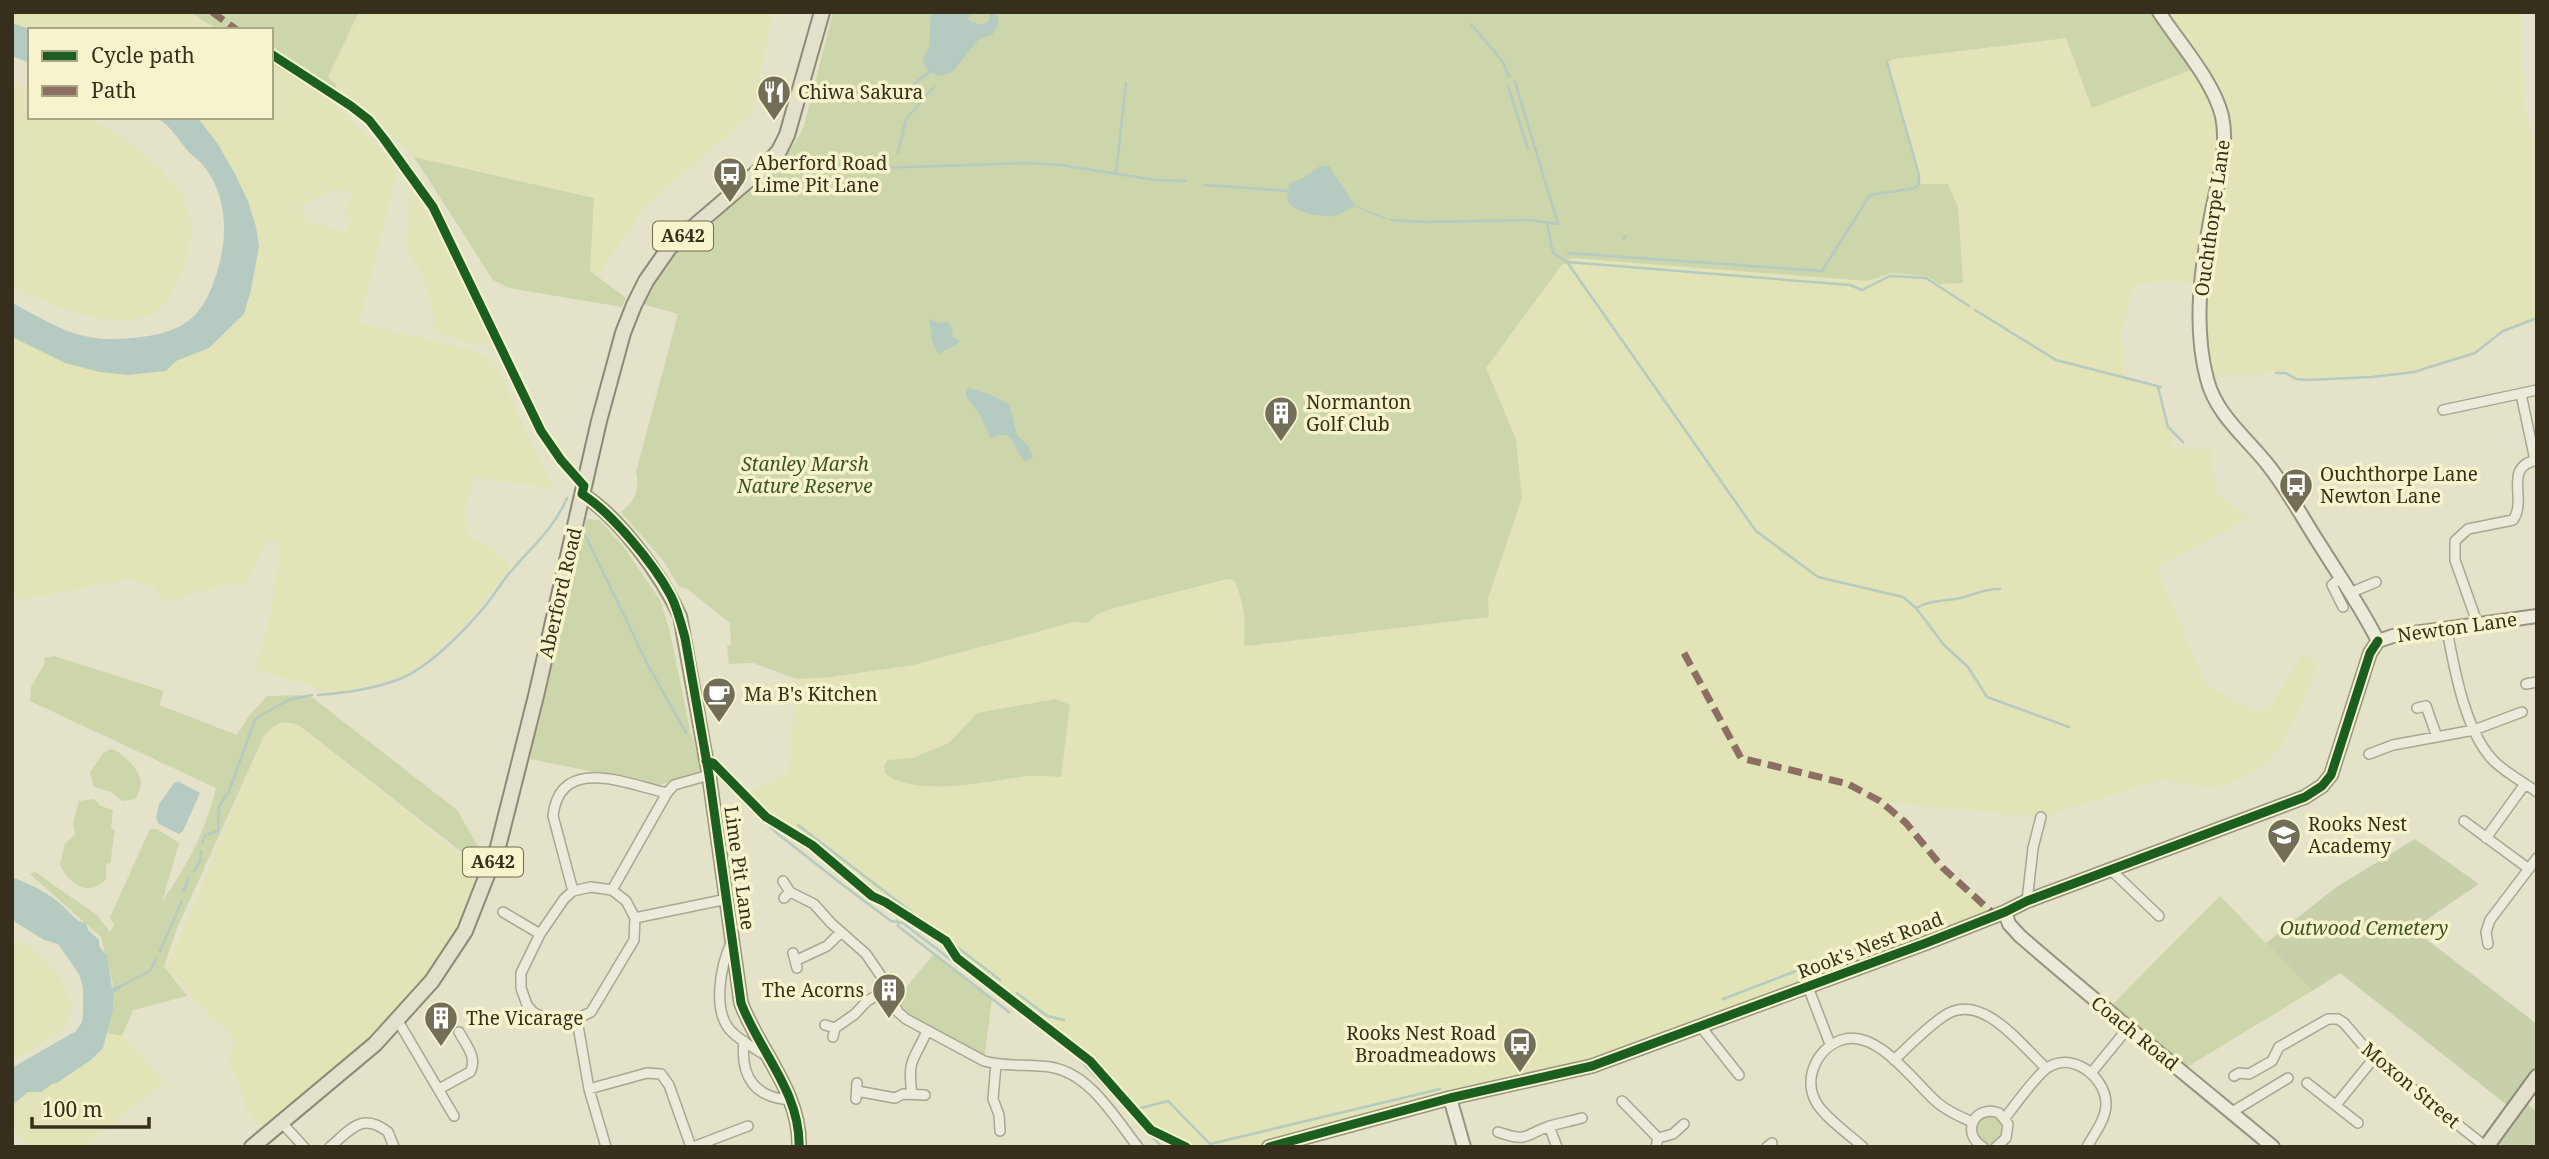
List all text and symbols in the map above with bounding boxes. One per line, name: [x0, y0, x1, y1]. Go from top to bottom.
legend: [28, 28, 273, 119]
text: Cycle path: [91, 41, 195, 69]
restaurant icon: Chiwa Sakura: [755, 73, 793, 122]
text: Path: [91, 76, 136, 104]
place label: Chiwa Sakura: [798, 79, 923, 105]
street label: Ouchthorpe Lane: [2188, 138, 2236, 298]
place label: Aberford Road Lime Pit Lane: [754, 150, 888, 198]
bus stop icon: Aberford Road Lime Pit Lane: [711, 155, 749, 204]
road number: A642: [653, 222, 713, 250]
place label: Normanton Golf Club: [1306, 389, 1411, 437]
building icon: Normanton Golf Club: [1262, 394, 1300, 443]
park label: Stanley Marsh Nature Reserve: [736, 451, 873, 499]
place label: Ouchthorpe Lane Newton Lane: [2320, 461, 2478, 509]
bus stop icon: Ouchthorpe Lane Newton Lane: [2277, 466, 2315, 515]
street label: Aberford Road: [532, 525, 588, 661]
street label: Newton Lane: [2395, 606, 2519, 648]
cafe icon: Ma B's Kitchen: [700, 675, 738, 724]
place label: Ma B's Kitchen: [744, 681, 877, 707]
street label: Lime Pit Lane: [718, 804, 762, 932]
place label: Rooks Nest Academy: [2308, 811, 2407, 859]
school or university icon: Rooks Nest Academy: [2265, 816, 2303, 865]
road number: A642: [463, 848, 523, 876]
street label: Rook's Nest Road: [1794, 905, 1947, 985]
park label: Outwood Cemetery: [2280, 915, 2448, 941]
building icon: The Acorns: [870, 971, 908, 1020]
place label: The Acorns: [762, 977, 864, 1003]
street label: Coach Road: [2086, 990, 2184, 1076]
building icon: The Vicarage: [422, 999, 460, 1048]
place label: The Vicarage: [466, 1005, 583, 1031]
place label: Rooks Nest Road Broadmeadows: [1346, 1020, 1496, 1068]
bus stop icon: Rooks Nest Road Broadmeadows: [1501, 1025, 1539, 1074]
street label: Moxon Street: [2356, 1036, 2466, 1134]
scale bar: [32, 1086, 149, 1130]
text: 100 m: [42, 1095, 103, 1123]

